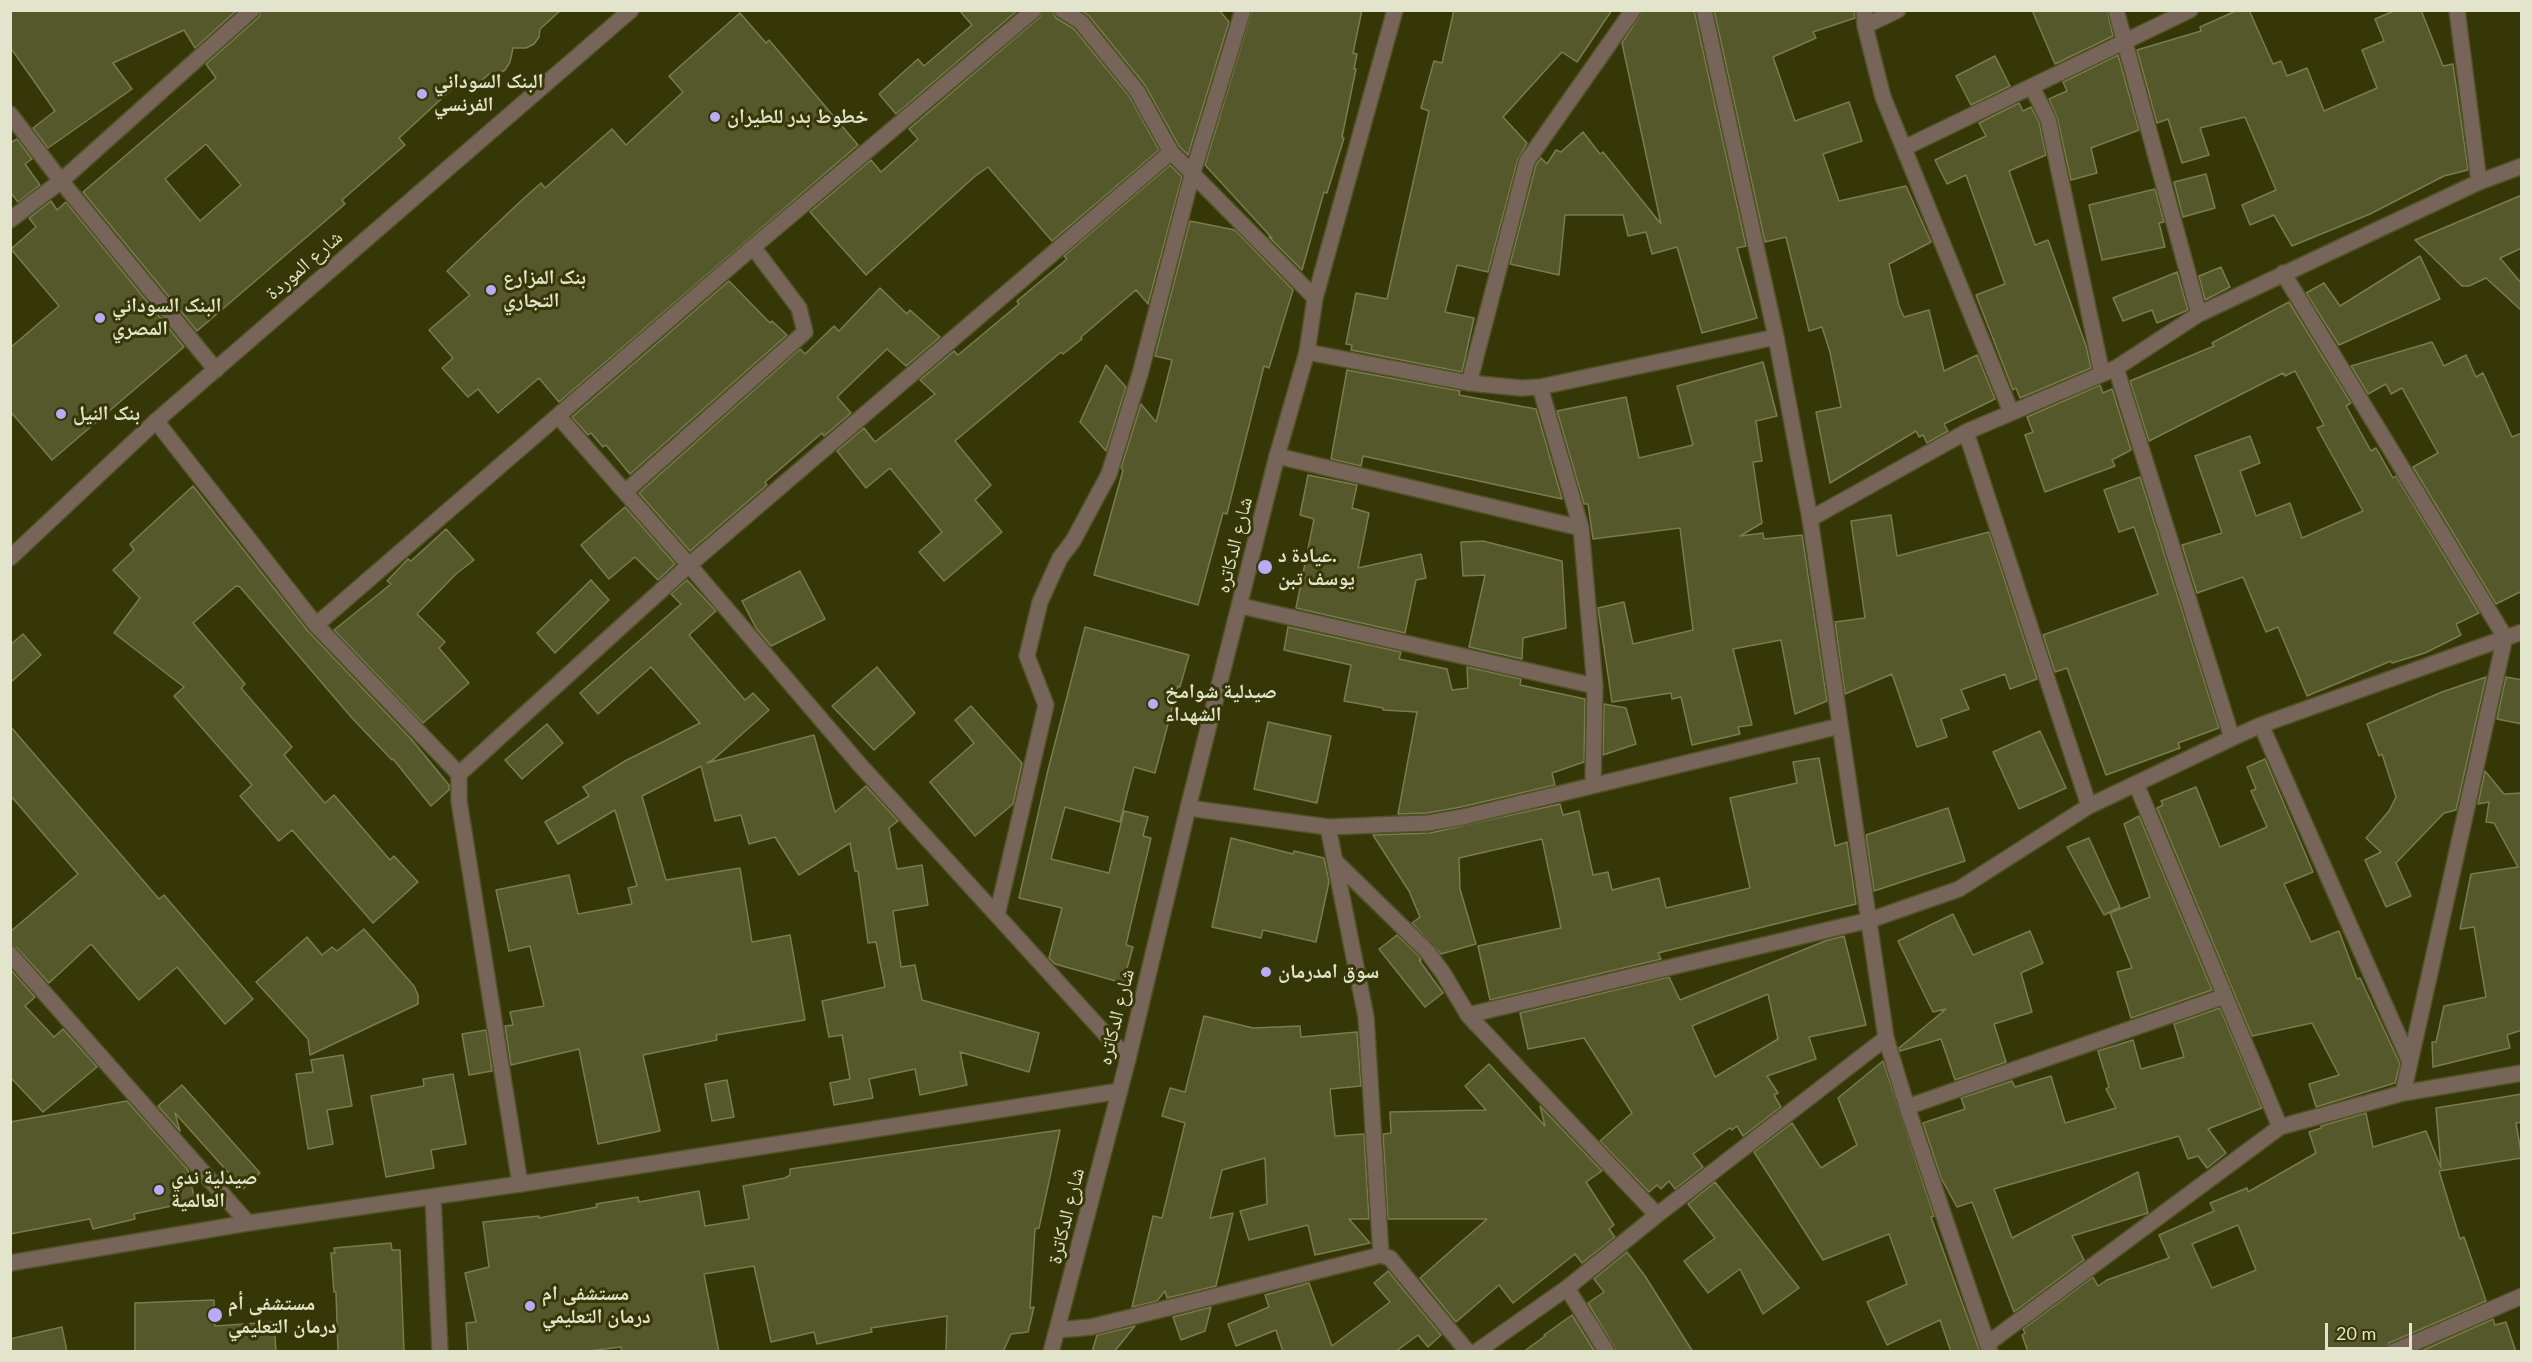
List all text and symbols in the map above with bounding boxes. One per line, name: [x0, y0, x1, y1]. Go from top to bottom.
place label: البنک السوداني الفرنسي: [434, 70, 543, 117]
marker: البنک السوداني الفرنسي: [415, 87, 429, 101]
place label: خطوط بدر للطيران: [727, 105, 868, 129]
marker: خطوط بدر للطيران: [708, 110, 722, 124]
street label: شارع الموردة: [261, 225, 347, 305]
place label: بنک المزارع التجاري: [503, 266, 586, 313]
marker: بنک المزارع التجاري: [484, 283, 498, 297]
place label: البنک السوداني المصري: [112, 294, 221, 341]
marker: البنک السوداني المصري: [93, 311, 107, 325]
place label: بنک النيل: [73, 402, 140, 426]
marker: بنک النيل: [54, 407, 68, 421]
street label: شارع الدكاتره: [1210, 495, 1258, 595]
place label: عيادة د. يوسف تبن: [1278, 544, 1355, 591]
marker: عيادة د. يوسف تبن: [1256, 558, 1274, 576]
place label: صيدلية شوامخ الشهداء: [1165, 680, 1277, 727]
marker: صيدلية شوامخ الشهداء: [1146, 697, 1160, 711]
place label: سوق امدرمان: [1278, 960, 1379, 984]
marker: سوق امدرمان: [1259, 965, 1273, 979]
street label: شارع الدكاتره: [1092, 967, 1140, 1067]
place label: صيدلية ندي العالمية: [171, 1166, 257, 1213]
street label: شارع الدكاترة: [1042, 1166, 1090, 1266]
marker: صيدلية ندي العالمية: [152, 1183, 166, 1197]
place label: مستشفى ام درمان التعليمي: [542, 1282, 651, 1329]
place label: مستشفى أم درمان التعليمي: [228, 1292, 337, 1339]
marker: مستشفى ام درمان التعليمي: [523, 1299, 537, 1313]
marker: مستشفى أم درمان التعليمي: [206, 1306, 224, 1324]
scale bar: [2328, 1311, 2415, 1349]
text: 20 m: [2336, 1322, 2376, 1344]

